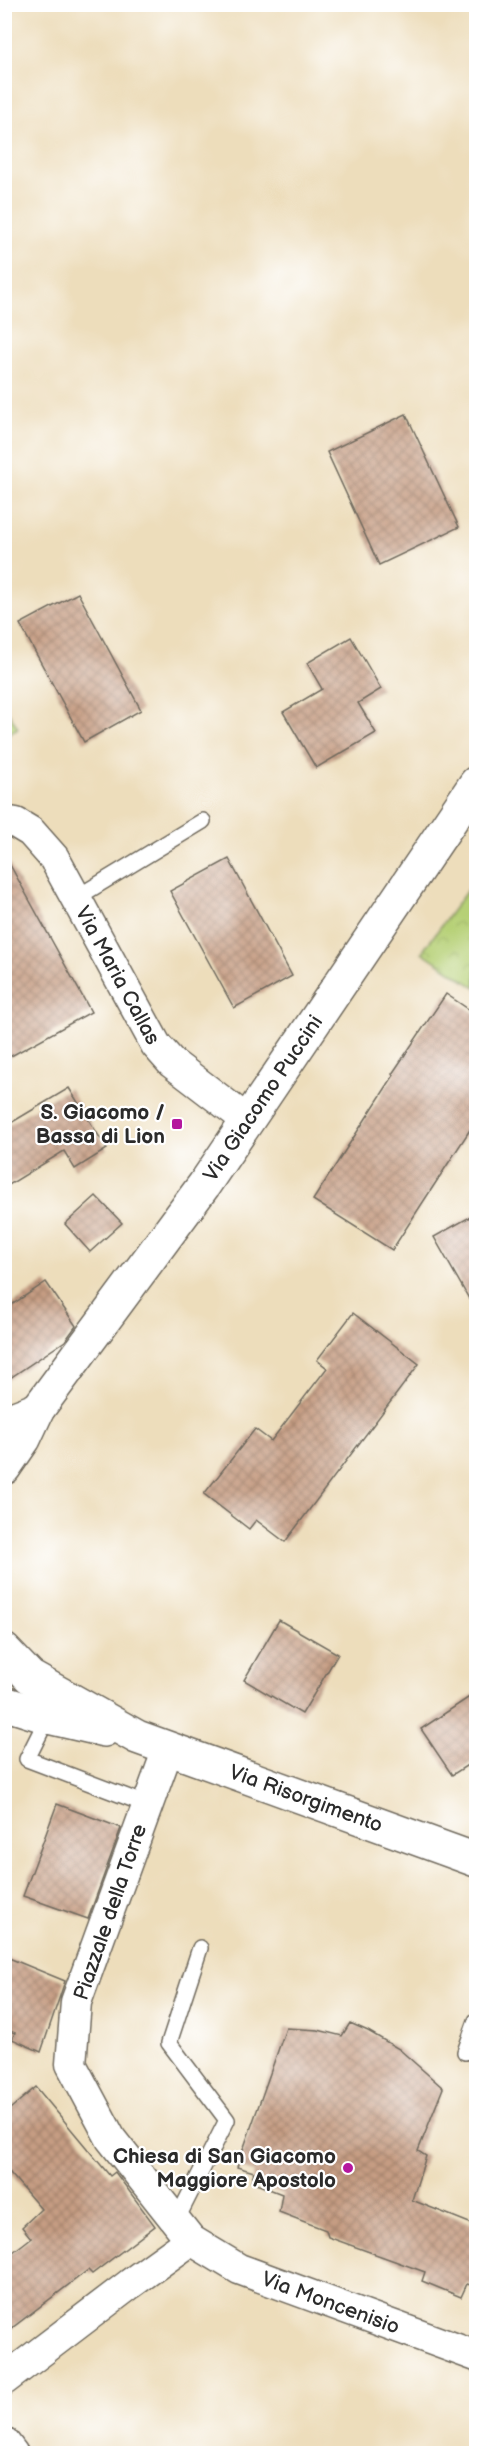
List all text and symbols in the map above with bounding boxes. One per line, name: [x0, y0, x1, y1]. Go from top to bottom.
street label: Via Maria Callas: [70, 902, 165, 1049]
street label: Via Giacomo Puccini: [198, 1011, 328, 1186]
place label: S. Giacomo / Bassa di Lion: [36, 1100, 165, 1149]
marker: S. Giacomo / Bassa di Lion: [170, 1117, 184, 1131]
street label: Via Risorgimento: [226, 1760, 386, 1838]
street label: Piazzale della Torre: [69, 1821, 152, 2003]
place label: Chiesa di San Giacomo Maggiore Apostolo: [113, 2144, 336, 2193]
marker: Chiesa di San Giacomo Maggiore Apostolo: [341, 2161, 355, 2175]
street label: Via Moncenisio: [258, 2266, 403, 2340]

